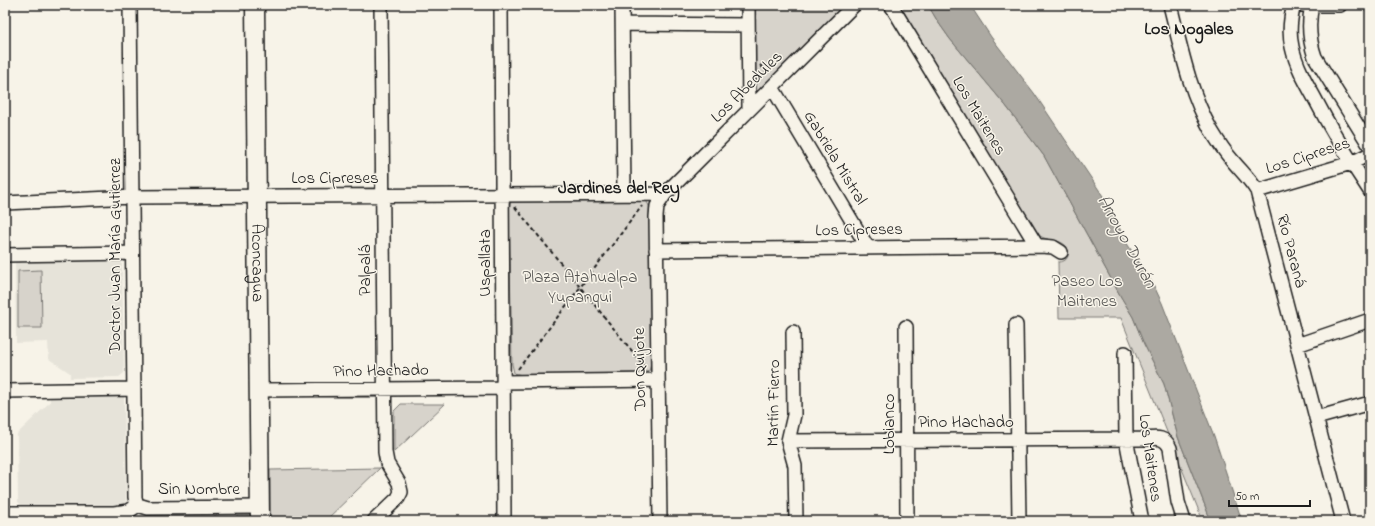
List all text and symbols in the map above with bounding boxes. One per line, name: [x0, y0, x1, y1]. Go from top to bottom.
district label: Los Nogales: [1144, 17, 1234, 44]
street label: Los Abedules: [705, 45, 789, 129]
street label: Los Maitenes: [945, 72, 1013, 160]
street label: Gabriela Mistral: [797, 106, 873, 210]
street label: Los Cipreses: [1263, 131, 1353, 181]
street label: Doctor Juan María Gutierrez: [103, 157, 128, 355]
street label: Los Cipreses: [291, 166, 379, 191]
district label: Jardines del Rey: [558, 176, 680, 203]
water label: Arroyo Durán: [1090, 191, 1163, 294]
street label: Río Paraná: [1269, 212, 1313, 291]
street label: Los Cipreses: [815, 217, 903, 243]
street label: Aconcagua: [243, 224, 270, 302]
street label: Uspallata: [473, 229, 498, 297]
street label: Palpalá: [353, 244, 378, 295]
park label: Plaza Atahualpa Yupanqui: [523, 265, 638, 310]
park label: Paseo Los Maitenes: [1051, 269, 1123, 314]
street label: Don Quijote: [627, 327, 653, 412]
street label: Pino Hachado: [333, 358, 429, 384]
street label: Martín Fierro: [761, 359, 787, 447]
street label: Lobianco: [877, 394, 902, 454]
street label: Pino Hachado: [918, 410, 1014, 435]
street label: Los Maitenes: [1131, 412, 1169, 504]
street label: Sin Nombre: [158, 477, 240, 502]
scale bar: [1229, 482, 1310, 508]
text: 50 m: [1235, 488, 1259, 506]

